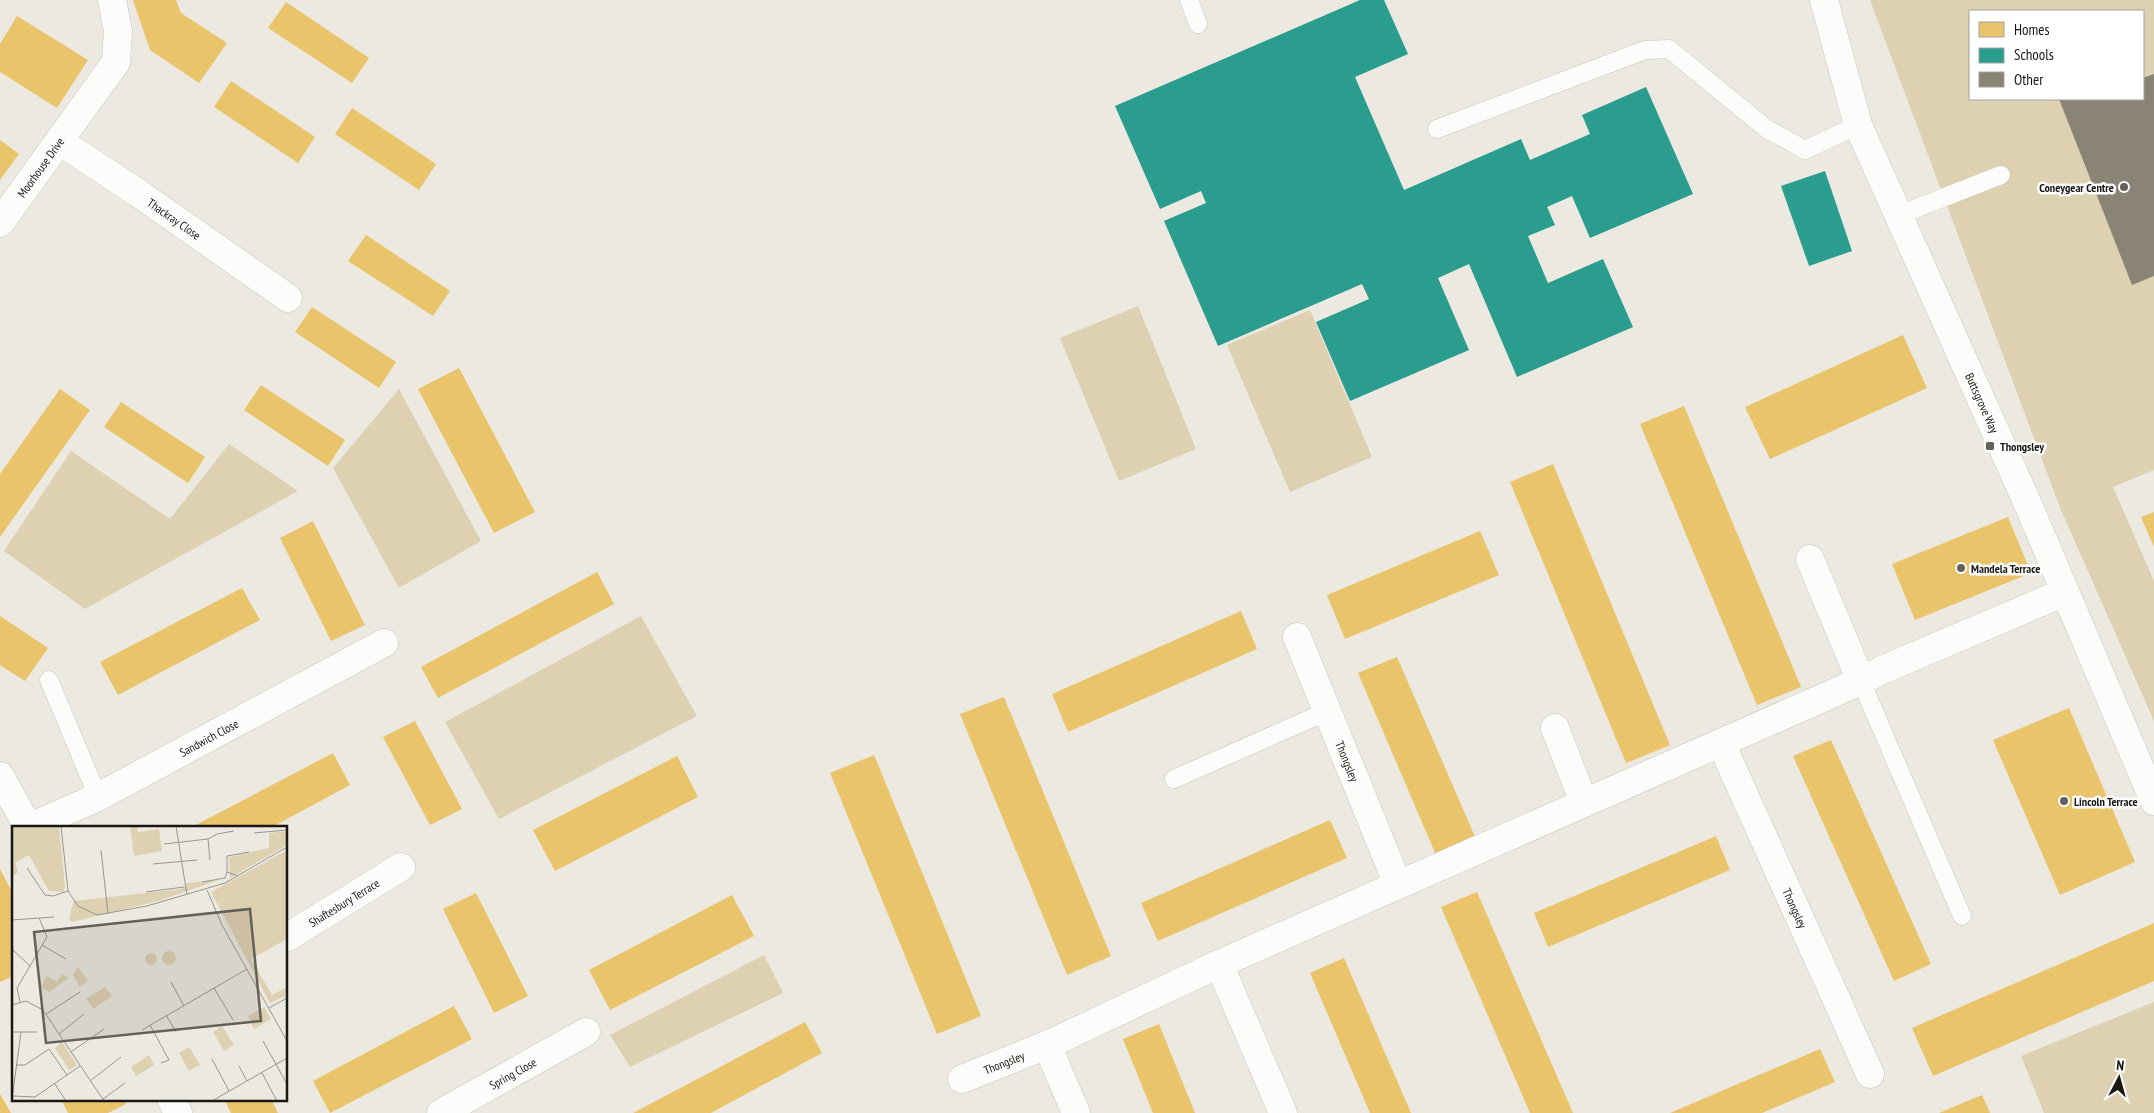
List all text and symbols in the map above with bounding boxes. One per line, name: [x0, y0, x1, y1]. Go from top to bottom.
legend: [1969, 10, 2144, 100]
text: Homes: [2014, 20, 2050, 39]
text: Schools: [2014, 45, 2054, 64]
text: Other: [2014, 70, 2044, 89]
street label: Moorhouse Drive: [14, 134, 67, 200]
place label: Coneygear Centre: [2039, 180, 2114, 195]
marker: Coneygear Centre: [2118, 181, 2130, 193]
street label: Thackray Close: [145, 195, 204, 242]
street label: Buttsgrove Way: [1963, 371, 2003, 436]
place label: Thongsley: [2000, 439, 2044, 454]
marker: Thongsley: [1984, 440, 1996, 452]
place label: Mandela Terrace: [1971, 561, 2041, 576]
marker: Mandela Terrace: [1955, 562, 1967, 574]
street label: Sandwich Close: [177, 715, 241, 759]
street label: Thongsley: [1333, 739, 1363, 784]
place label: Lincoln Terrace: [2074, 794, 2138, 809]
marker: Lincoln Terrace: [2058, 795, 2070, 807]
inset map: [12, 826, 288, 1100]
street label: Shaftesbury Terrace: [306, 875, 382, 930]
street label: Thongsley: [1780, 886, 1811, 931]
street label: Thongsley: [981, 1047, 1027, 1077]
north arrow: [2094, 1053, 2144, 1103]
street label: Spring Close: [486, 1054, 539, 1092]
text: N: [2116, 1056, 2125, 1074]

